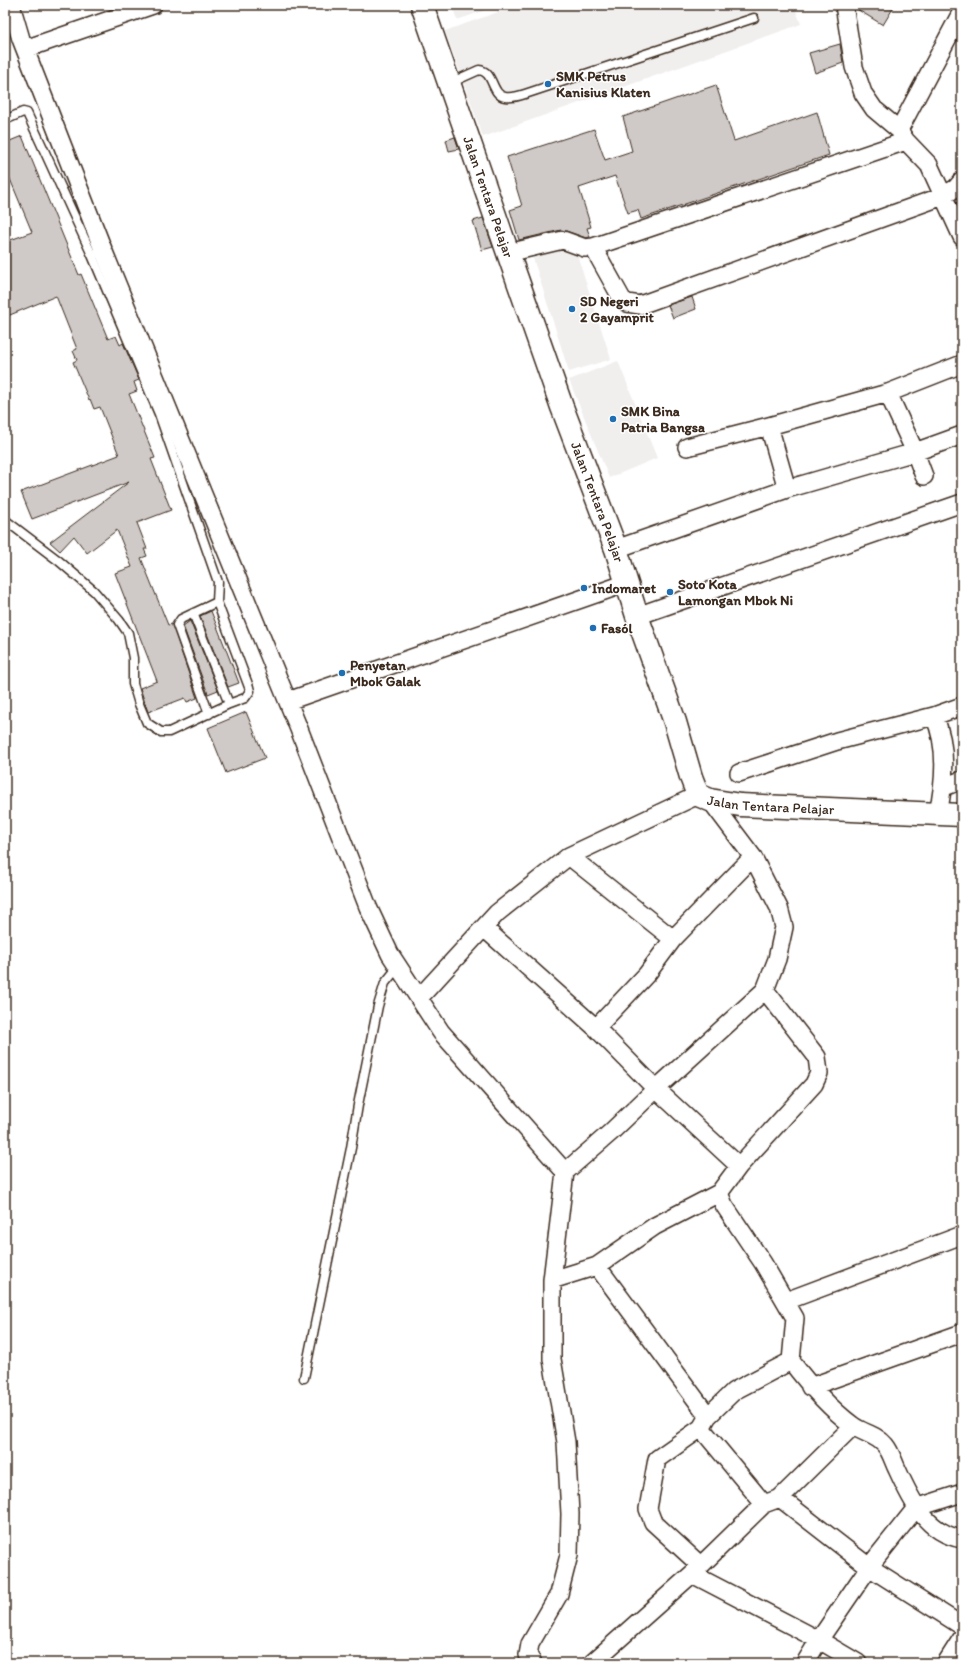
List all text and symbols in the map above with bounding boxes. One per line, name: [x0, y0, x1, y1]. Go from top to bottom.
place label: SMK Petrus Kanisius Klaten: [556, 68, 650, 101]
marker: SMK Petrus Kanisius Klaten: [543, 79, 553, 89]
street label: Jalan Tentara Pelajar: [460, 134, 518, 260]
place label: SD Negeri 2 Gayamprit: [580, 293, 655, 326]
marker: SD Negeri 2 Gayamprit: [567, 304, 577, 314]
place label: SMK Bina Patria Bangsa: [621, 403, 705, 436]
marker: SMK Bina Patria Bangsa: [608, 414, 618, 424]
street label: Jalan Tentara Pelajar: [567, 439, 628, 565]
place label: Soto Kota Lamongan Mbok Ni: [678, 576, 793, 609]
place label: Indomaret: [592, 580, 657, 597]
marker: Indomaret: [579, 583, 589, 593]
marker: Soto Kota Lamongan Mbok Ni: [665, 587, 675, 597]
place label: Fasól: [601, 620, 633, 637]
marker: Fasól: [588, 623, 598, 633]
place label: Penyetan Mbok Galak: [350, 657, 422, 690]
marker: Penyetan Mbok Galak: [337, 668, 347, 678]
street label: Jalan Tentara Pelajar: [706, 791, 835, 818]

